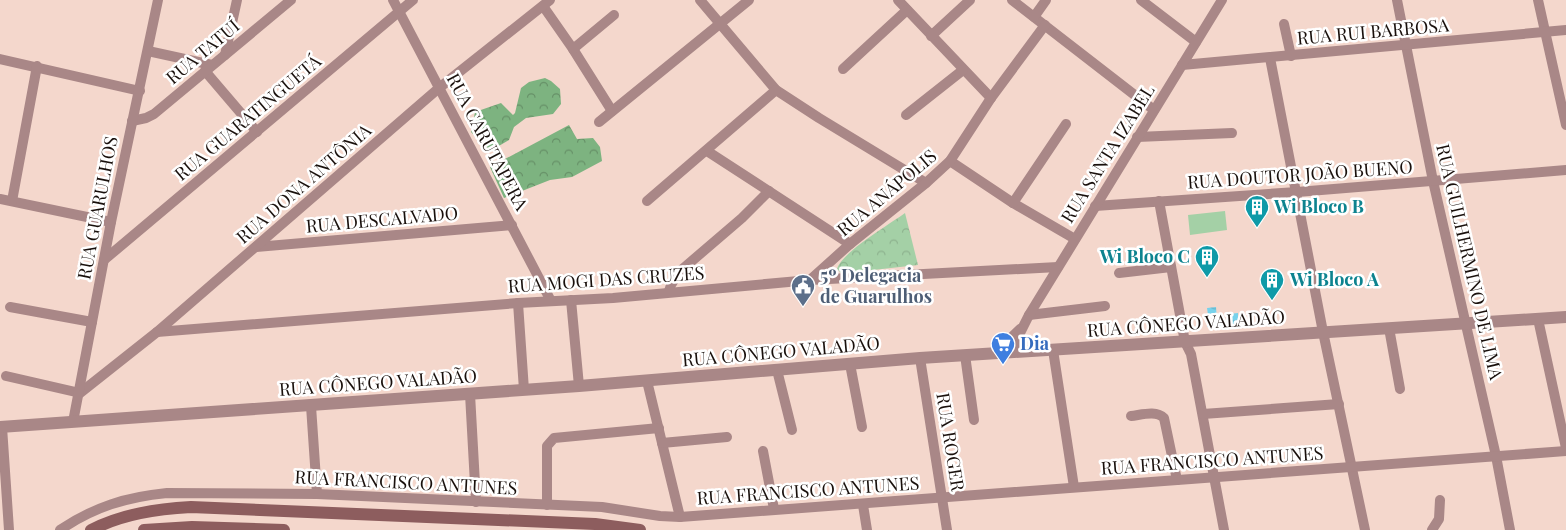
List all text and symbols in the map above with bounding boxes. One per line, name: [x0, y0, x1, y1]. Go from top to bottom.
street label: RUA RUI BARBOSA: [1296, 12, 1451, 50]
street label: RUA TATUÍ: [161, 13, 245, 89]
street label: RUA GUARATINGUETÁ: [169, 48, 326, 186]
street label: RUA CARUTAPERA: [442, 69, 534, 215]
street label: RUA SANTA IZABEL: [1055, 79, 1160, 227]
street label: RUA DONA ANTÔNIA: [231, 118, 376, 249]
street label: RUA GUARULHOS: [71, 134, 123, 282]
street label: RUA GUILHERMINO DE LIMA: [1431, 142, 1509, 383]
street label: RUA ANÁPOLIS: [831, 143, 941, 241]
street label: RUA DOUTOR JOÃO BUENO: [1186, 154, 1413, 194]
building icon: Wi Bloco B: [1244, 194, 1270, 228]
place label: Wi Bloco B: [1273, 194, 1364, 218]
street label: RUA DESCALVADO: [305, 200, 459, 238]
place label: Wi Bloco C: [1099, 244, 1190, 268]
building icon: Wi Bloco C: [1194, 244, 1220, 278]
street label: RUA MOGI DAS CRUZES: [507, 260, 705, 298]
place label: 5º Delegacia de Guarulhos: [820, 263, 932, 308]
building icon: Wi Bloco A: [1259, 267, 1285, 301]
place label: Wi Bloco A: [1289, 267, 1380, 291]
public building icon: 5º Delegacia de Guarulhos: [790, 273, 816, 307]
street label: RUA CÔNEGO VALADÃO: [1086, 304, 1286, 342]
street label: RUA CÔNEGO VALADÃO: [681, 330, 881, 372]
supermarket icon: Dia: [990, 331, 1016, 365]
place label: Dia: [1020, 331, 1050, 355]
street label: RUA CÔNEGO VALADÃO: [278, 363, 478, 401]
street label: RUA ROGER: [931, 391, 971, 493]
street label: RUA FRANCISCO ANTUNES: [1100, 440, 1324, 480]
street label: RUA FRANCISCO ANTUNES: [294, 464, 518, 500]
street label: RUA FRANCISCO ANTUNES: [696, 470, 920, 510]

